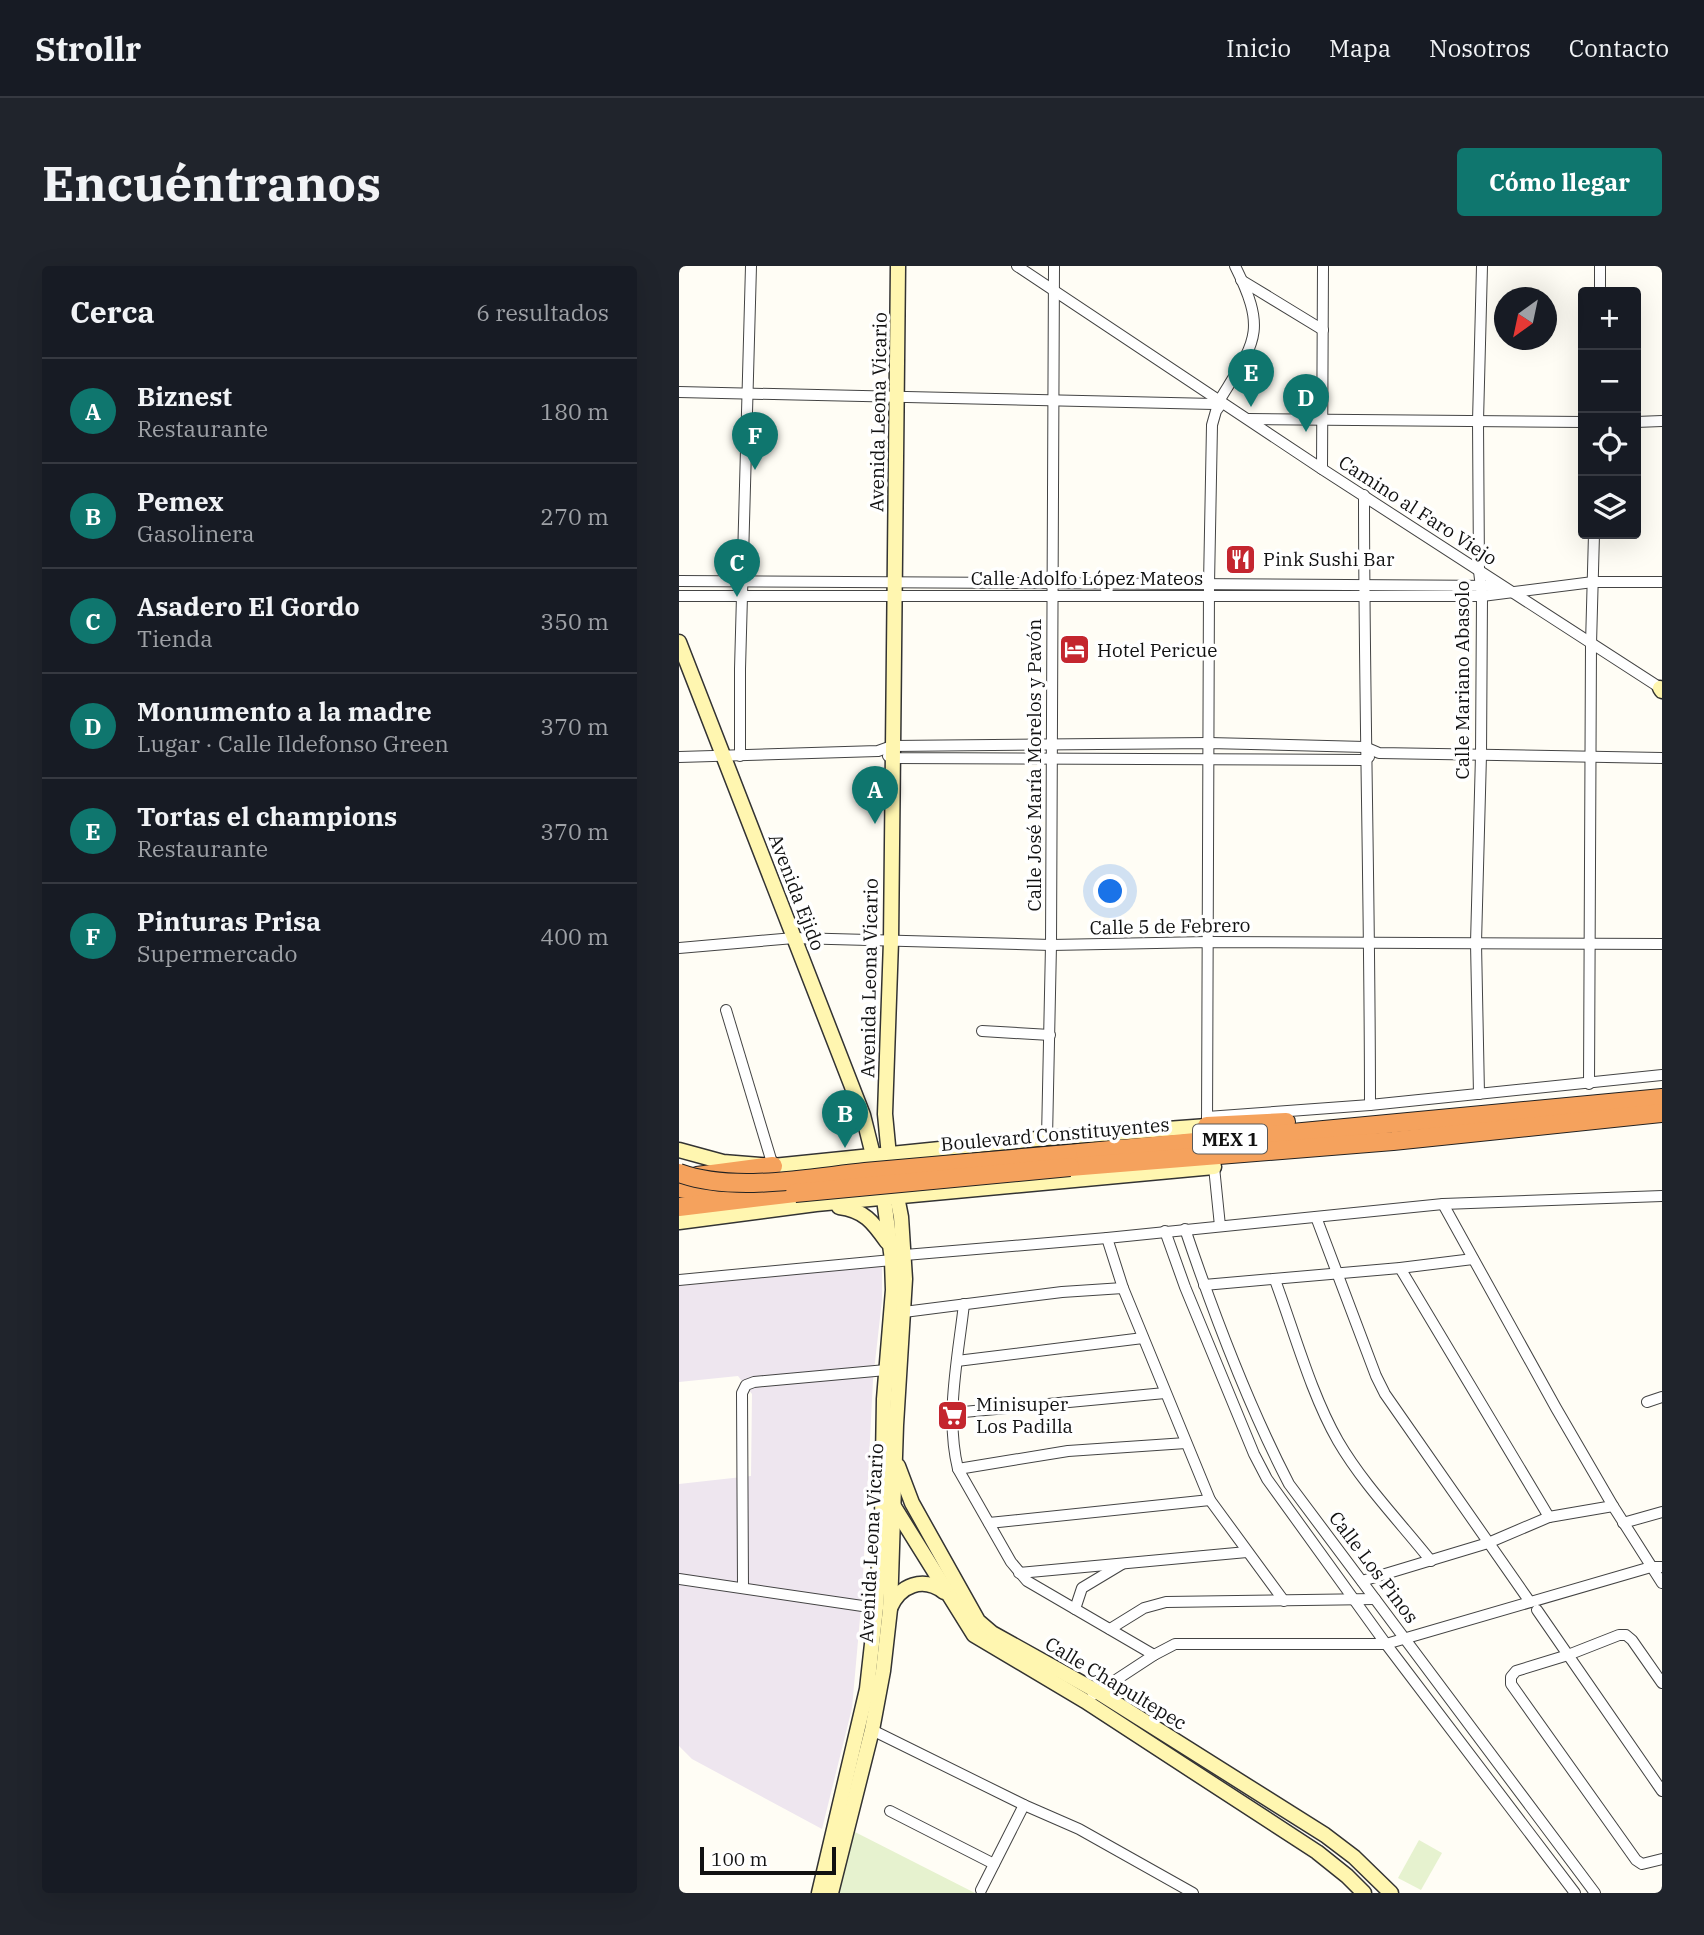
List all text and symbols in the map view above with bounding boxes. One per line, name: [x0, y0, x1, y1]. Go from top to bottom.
text: Strollr: [35, 27, 141, 70]
text: Inicio: [1226, 32, 1291, 64]
text: Mapa: [1329, 32, 1391, 64]
text: Nosotros: [1429, 32, 1531, 64]
text: Contacto: [1569, 32, 1669, 64]
button: Cómo llegar: [1457, 148, 1662, 216]
text: Encuéntranos: [42, 151, 381, 214]
north arrow: [1494, 287, 1557, 350]
map controls: [1578, 287, 1641, 539]
button: +: [1578, 287, 1641, 350]
text: Cerca: [70, 292, 155, 331]
text: 6 resultados: [476, 297, 609, 327]
street label: Avenida Leona Vicario: [864, 312, 892, 512]
pin: E: [1228, 349, 1274, 407]
button: −: [1578, 350, 1641, 413]
pin: D: [1283, 374, 1329, 432]
text: Biznest: [137, 379, 232, 413]
text: A: [85, 396, 101, 426]
text: 180 m: [540, 396, 609, 426]
pin: F: [732, 412, 778, 470]
text: Restaurante: [137, 413, 268, 443]
button: locate: [1578, 413, 1641, 476]
street label: Camino al Faro Viejo: [1334, 450, 1502, 570]
button: layers: [1578, 476, 1641, 539]
text: Pemex: [137, 484, 224, 518]
text: B: [85, 501, 101, 531]
text: 270 m: [540, 501, 609, 531]
text: Gasolinera: [137, 518, 254, 548]
pin: C: [714, 539, 760, 597]
restaurant icon: Pink Sushi Bar: [1223, 542, 1257, 576]
place label: Pink Sushi Bar: [1263, 547, 1395, 571]
street label: Calle Adolfo López Mateos: [971, 566, 1203, 590]
street label: Calle Mariano Abasolo: [1450, 581, 1474, 779]
text: Asadero El Gordo: [137, 589, 360, 623]
text: C: [85, 606, 101, 636]
text: 350 m: [540, 606, 609, 636]
street label: Calle José María Morelos y Pavón: [1022, 619, 1046, 911]
text: Tienda: [137, 623, 213, 653]
hotel icon: Hotel Pericue: [1057, 633, 1091, 667]
place label: Hotel Pericue: [1097, 638, 1218, 662]
text: Monumento a la madre: [137, 694, 432, 728]
text: D: [84, 711, 102, 741]
text: 370 m: [540, 711, 609, 741]
text: Lugar · Calle Ildefonso Green: [137, 728, 449, 758]
pin: A: [852, 766, 898, 824]
text: Tortas el champions: [137, 799, 397, 833]
text: E: [85, 816, 101, 846]
text: 370 m: [540, 816, 609, 846]
street label: Avenida Ejido: [764, 830, 830, 954]
text: Restaurante: [137, 833, 268, 863]
your location: [1093, 874, 1127, 908]
street label: Avenida Leona Vicario: [855, 878, 883, 1078]
text: Pinturas Prisa: [137, 904, 321, 938]
street label: Calle 5 de Febrero: [1089, 913, 1251, 939]
text: F: [86, 921, 100, 951]
text: 400 m: [540, 921, 609, 951]
text: Supermercado: [137, 938, 297, 968]
pin: B: [822, 1090, 868, 1148]
street label: Boulevard Constituyentes: [940, 1112, 1170, 1156]
road number: MEX 1: [1193, 1124, 1267, 1154]
place label: Minisuper Los Padilla: [976, 1392, 1073, 1438]
supermarket icon: Minisuper Los Padilla: [936, 1398, 970, 1432]
street label: Avenida Leona Vicario: [854, 1443, 888, 1643]
street label: Calle Los Pinos: [1324, 1506, 1424, 1628]
street label: Calle Chapultepec: [1041, 1631, 1191, 1735]
scale bar: [700, 1844, 837, 1876]
text: 100 m: [711, 1847, 768, 1871]

